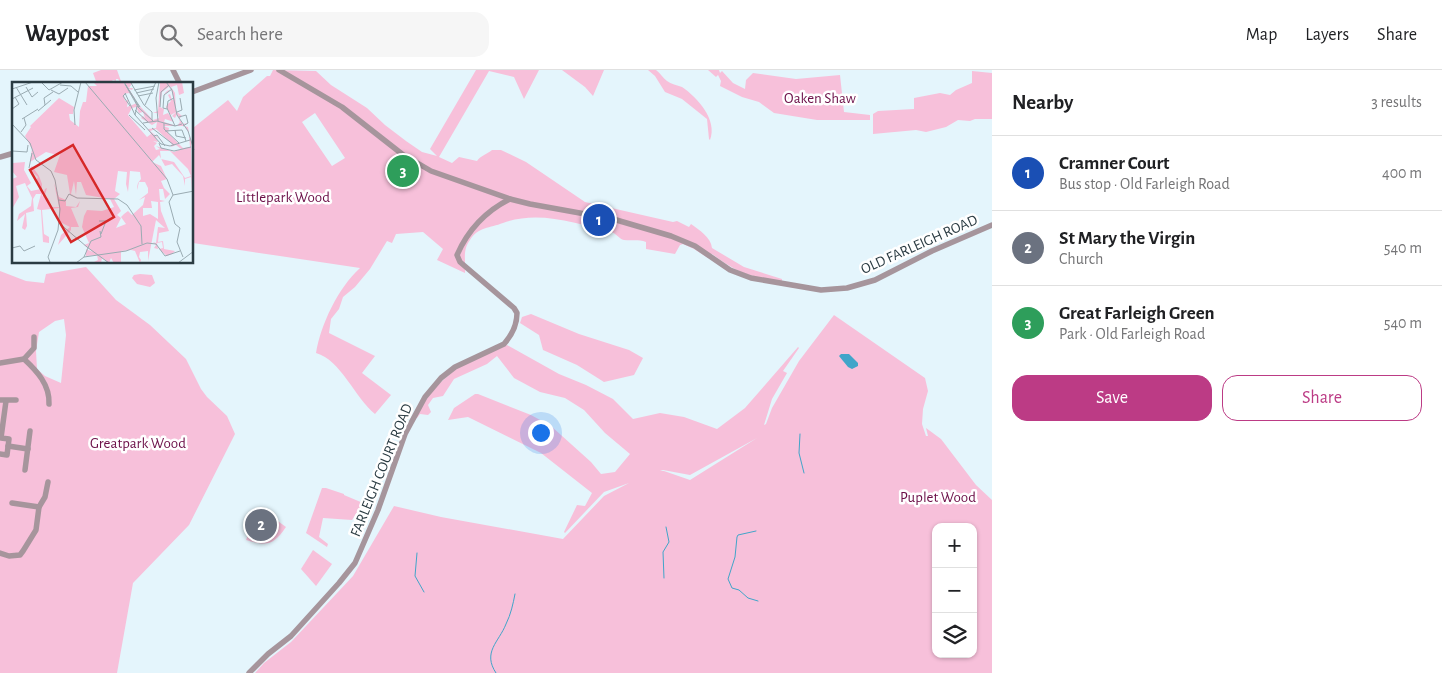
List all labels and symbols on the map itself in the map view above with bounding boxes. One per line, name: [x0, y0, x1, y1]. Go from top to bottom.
inset map: [12, 82, 194, 264]
park label: Oaken Shaw: [784, 91, 856, 106]
pin: 3: [387, 152, 419, 190]
park label: Littlepark Wood: [236, 190, 330, 205]
pin: 1: [583, 201, 615, 239]
street label: OLD FARLEIGH ROAD: [859, 212, 980, 277]
street label: FARLEIGH COURT ROAD: [348, 401, 415, 539]
your location: [528, 420, 554, 446]
park label: Greatpark Wood: [90, 436, 186, 451]
park label: Puplet Wood: [900, 490, 976, 505]
pin: 2: [245, 506, 277, 544]

